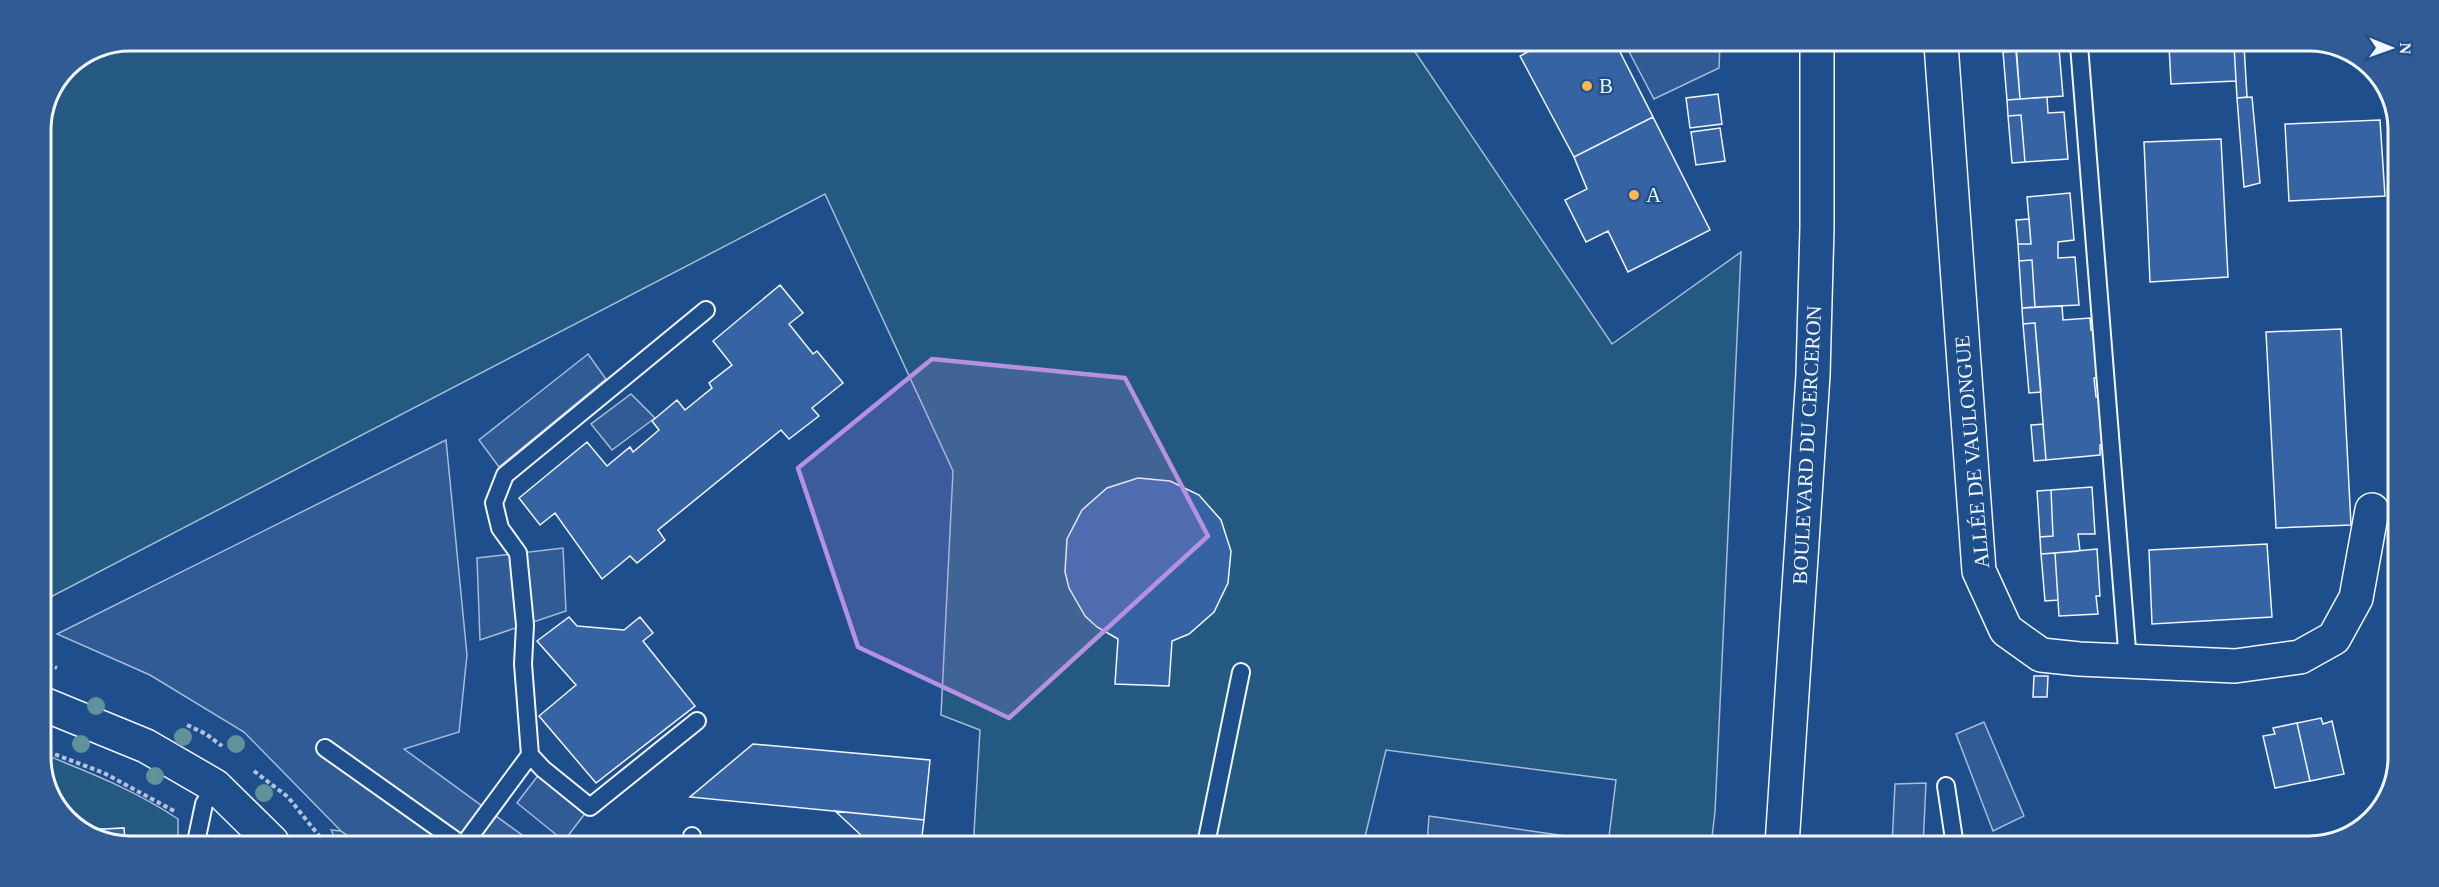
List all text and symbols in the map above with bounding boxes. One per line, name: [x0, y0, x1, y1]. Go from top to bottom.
north arrow: [2361, 18, 2421, 78]
text: N: [2397, 42, 2414, 55]
place label: B: [1599, 74, 1613, 98]
marker: B: [1580, 79, 1594, 93]
place label: A: [1646, 183, 1662, 207]
marker: A: [1627, 188, 1641, 202]
street label: BOULEVARD DU CERCERON: [1788, 305, 1826, 585]
street label: ALLÉE DE VAULONGUE: [1950, 335, 1994, 569]

